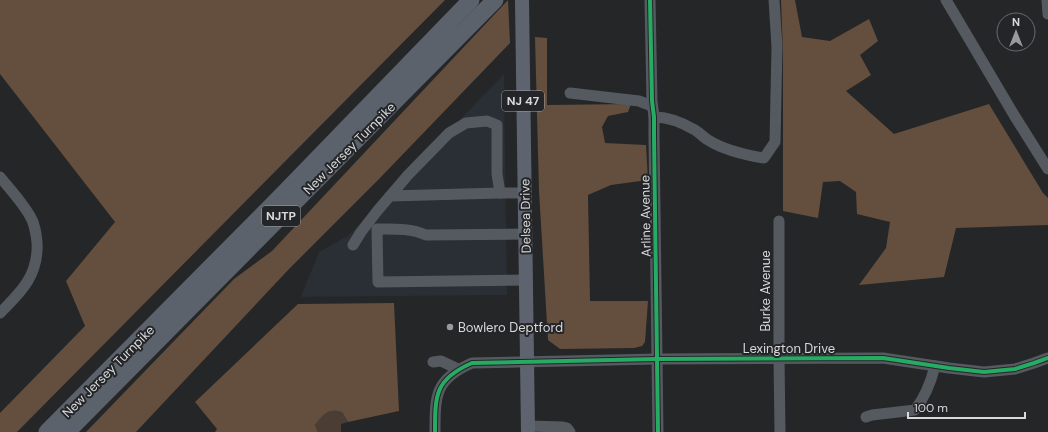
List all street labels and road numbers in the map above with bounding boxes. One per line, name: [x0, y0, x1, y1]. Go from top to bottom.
road number: NJ 47: [502, 91, 544, 111]
street label: New Jersey Turnpike: [300, 99, 399, 198]
street label: Arline Avenue: [636, 175, 655, 257]
street label: Delsea Drive: [516, 179, 535, 253]
road number: NJTP: [262, 206, 300, 226]
street label: Burke Avenue: [757, 250, 774, 332]
street label: New Jersey Turnpike: [59, 322, 158, 421]
street label: Lexington Drive: [743, 340, 835, 357]

